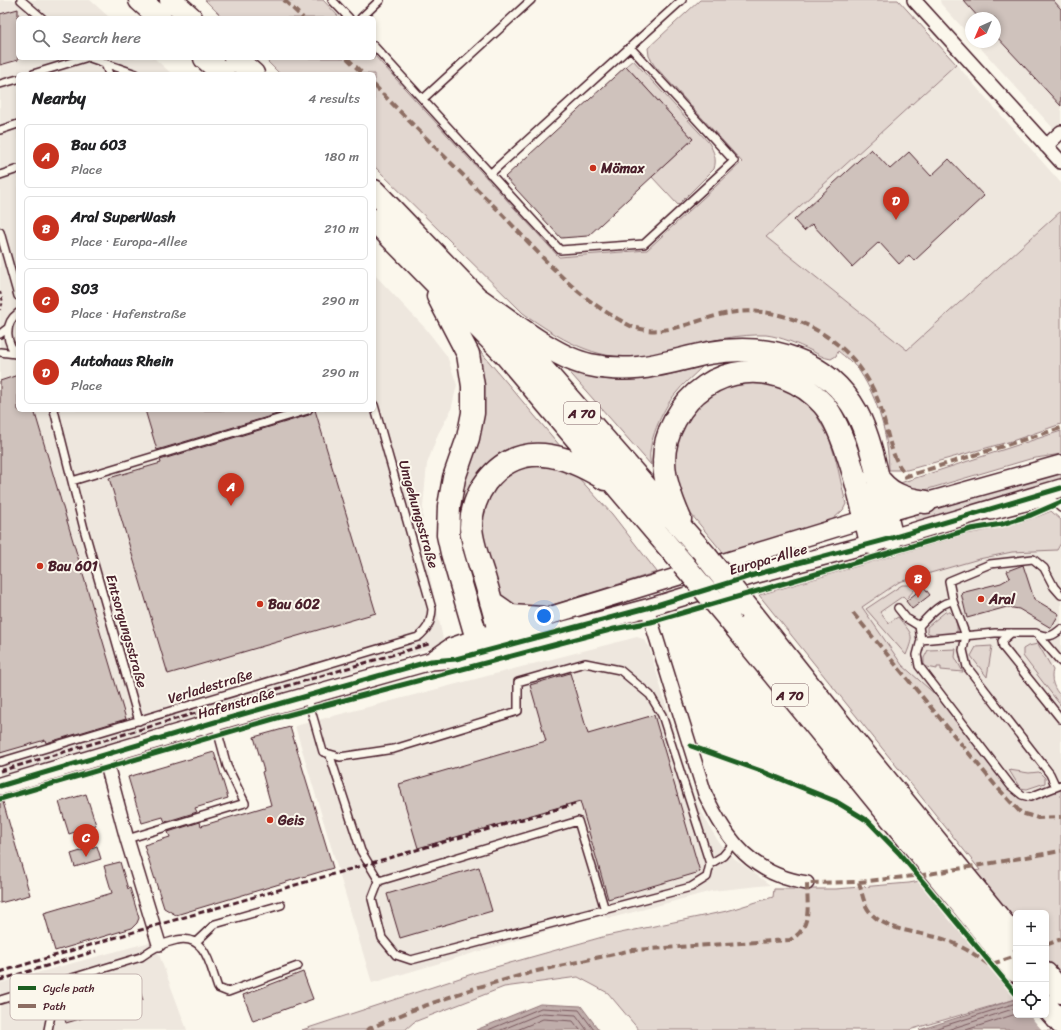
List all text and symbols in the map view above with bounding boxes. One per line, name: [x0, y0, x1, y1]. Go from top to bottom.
north arrow: [965, 12, 1001, 48]
search box: [16, 16, 376, 60]
text: Search here: [62, 25, 141, 51]
icon: search: [30, 27, 52, 49]
text: Nearby: [32, 83, 86, 113]
text: 4 results: [308, 87, 360, 110]
text: Bau 603: [71, 132, 126, 158]
text: A: [42, 145, 50, 168]
text: 180 m: [324, 145, 359, 168]
place label: Mömax: [600, 156, 645, 181]
text: Place: [71, 158, 102, 181]
marker: Mömax: [588, 163, 598, 173]
pin: D: [883, 187, 909, 220]
text: Aral SuperWash: [71, 204, 176, 230]
text: B: [42, 217, 50, 240]
text: 210 m: [324, 217, 359, 240]
text: Place · Europa-Allee: [71, 230, 187, 253]
text: S03: [71, 276, 98, 302]
text: C: [42, 289, 50, 312]
text: 290 m: [322, 289, 359, 312]
text: Place · Hafenstraße: [71, 302, 186, 325]
text: Autohaus Rhein: [71, 348, 173, 374]
text: D: [42, 361, 50, 384]
text: 290 m: [322, 361, 359, 384]
text: Place: [71, 374, 102, 397]
road number: A 70: [564, 402, 600, 424]
street label: Umgehungsstraße: [391, 457, 446, 571]
pin: A: [218, 473, 244, 506]
street label: Europa-Allee: [726, 536, 810, 583]
place label: Bau 601: [48, 554, 98, 579]
marker: Bau 601: [35, 561, 45, 571]
pin: B: [905, 565, 931, 598]
street label: Entsorgungsstraße: [98, 571, 155, 691]
place label: Aral: [988, 587, 1016, 612]
place label: Bau 602: [268, 592, 321, 617]
marker: Aral: [976, 594, 986, 604]
marker: Bau 602: [255, 599, 265, 609]
your location: [534, 606, 554, 626]
street label: Verladestraße: [165, 662, 256, 711]
street label: Hafenstraße: [195, 681, 278, 726]
road number: A 70: [772, 684, 808, 706]
place label: Geis: [277, 808, 305, 833]
marker: Geis: [265, 815, 275, 825]
pin: C: [73, 824, 99, 857]
map controls: [1013, 910, 1049, 1018]
button: +: [1013, 910, 1049, 946]
button: −: [1013, 946, 1049, 982]
legend: [10, 974, 142, 1020]
text: Cycle path: [43, 979, 95, 998]
button: locate: [1013, 982, 1049, 1018]
text: Path: [43, 997, 66, 1016]

